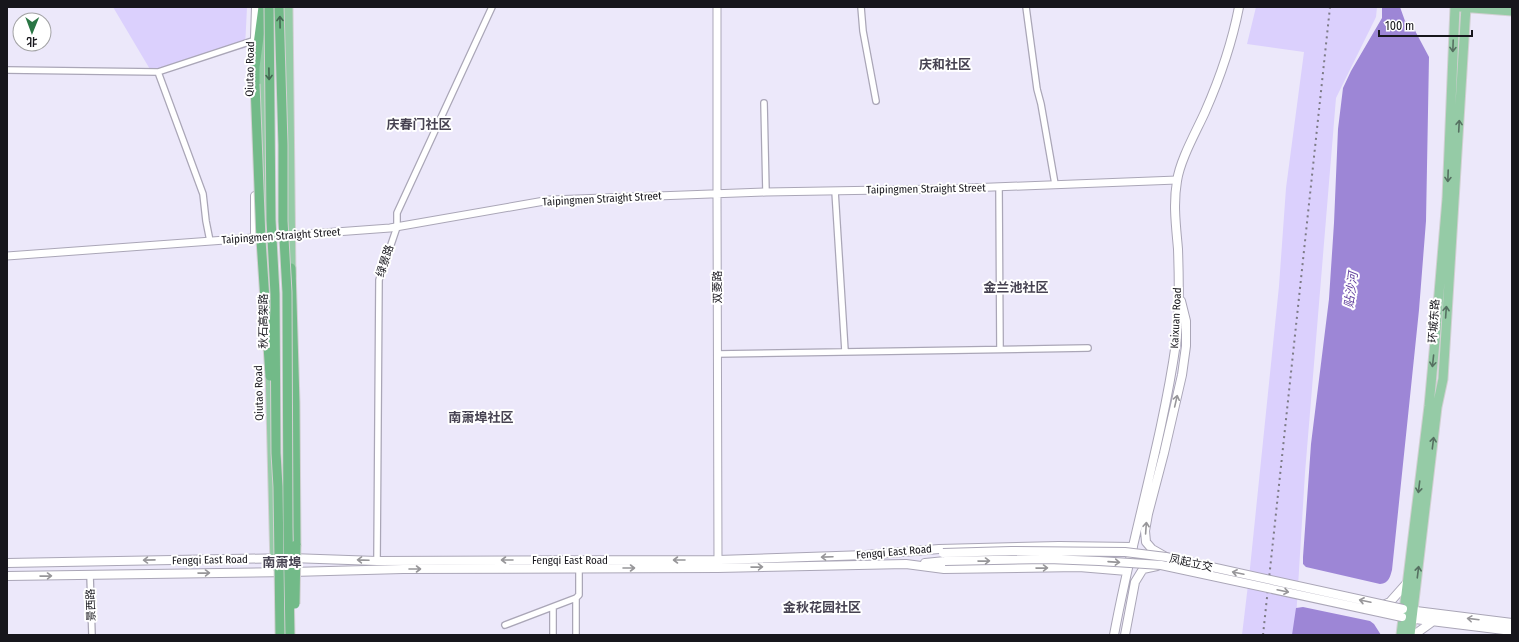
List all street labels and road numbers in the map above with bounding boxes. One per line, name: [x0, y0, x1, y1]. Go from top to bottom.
street label: Qiutao Road: [243, 41, 257, 97]
street label: Taipingmen Straight Street: [866, 181, 986, 197]
street label: Taipingmen Straight Street: [542, 189, 662, 209]
street label: Taipingmen Straight Street: [221, 225, 341, 247]
street label: 绿景路: [374, 243, 396, 279]
street label: 双菱路: [711, 271, 724, 304]
street label: Kaixuan Road: [1168, 287, 1184, 349]
street label: 秋石高架路: [257, 294, 270, 349]
street label: 环城东路: [1426, 299, 1442, 343]
street label: Qiutao Road: [252, 365, 266, 421]
street label: Fengqi East Road: [856, 542, 932, 562]
street label: 凤起立交: [1168, 552, 1214, 574]
street label: Fengqi East Road: [172, 553, 248, 567]
street label: Fengqi East Road: [532, 554, 608, 567]
street label: 景西路: [84, 588, 98, 622]

